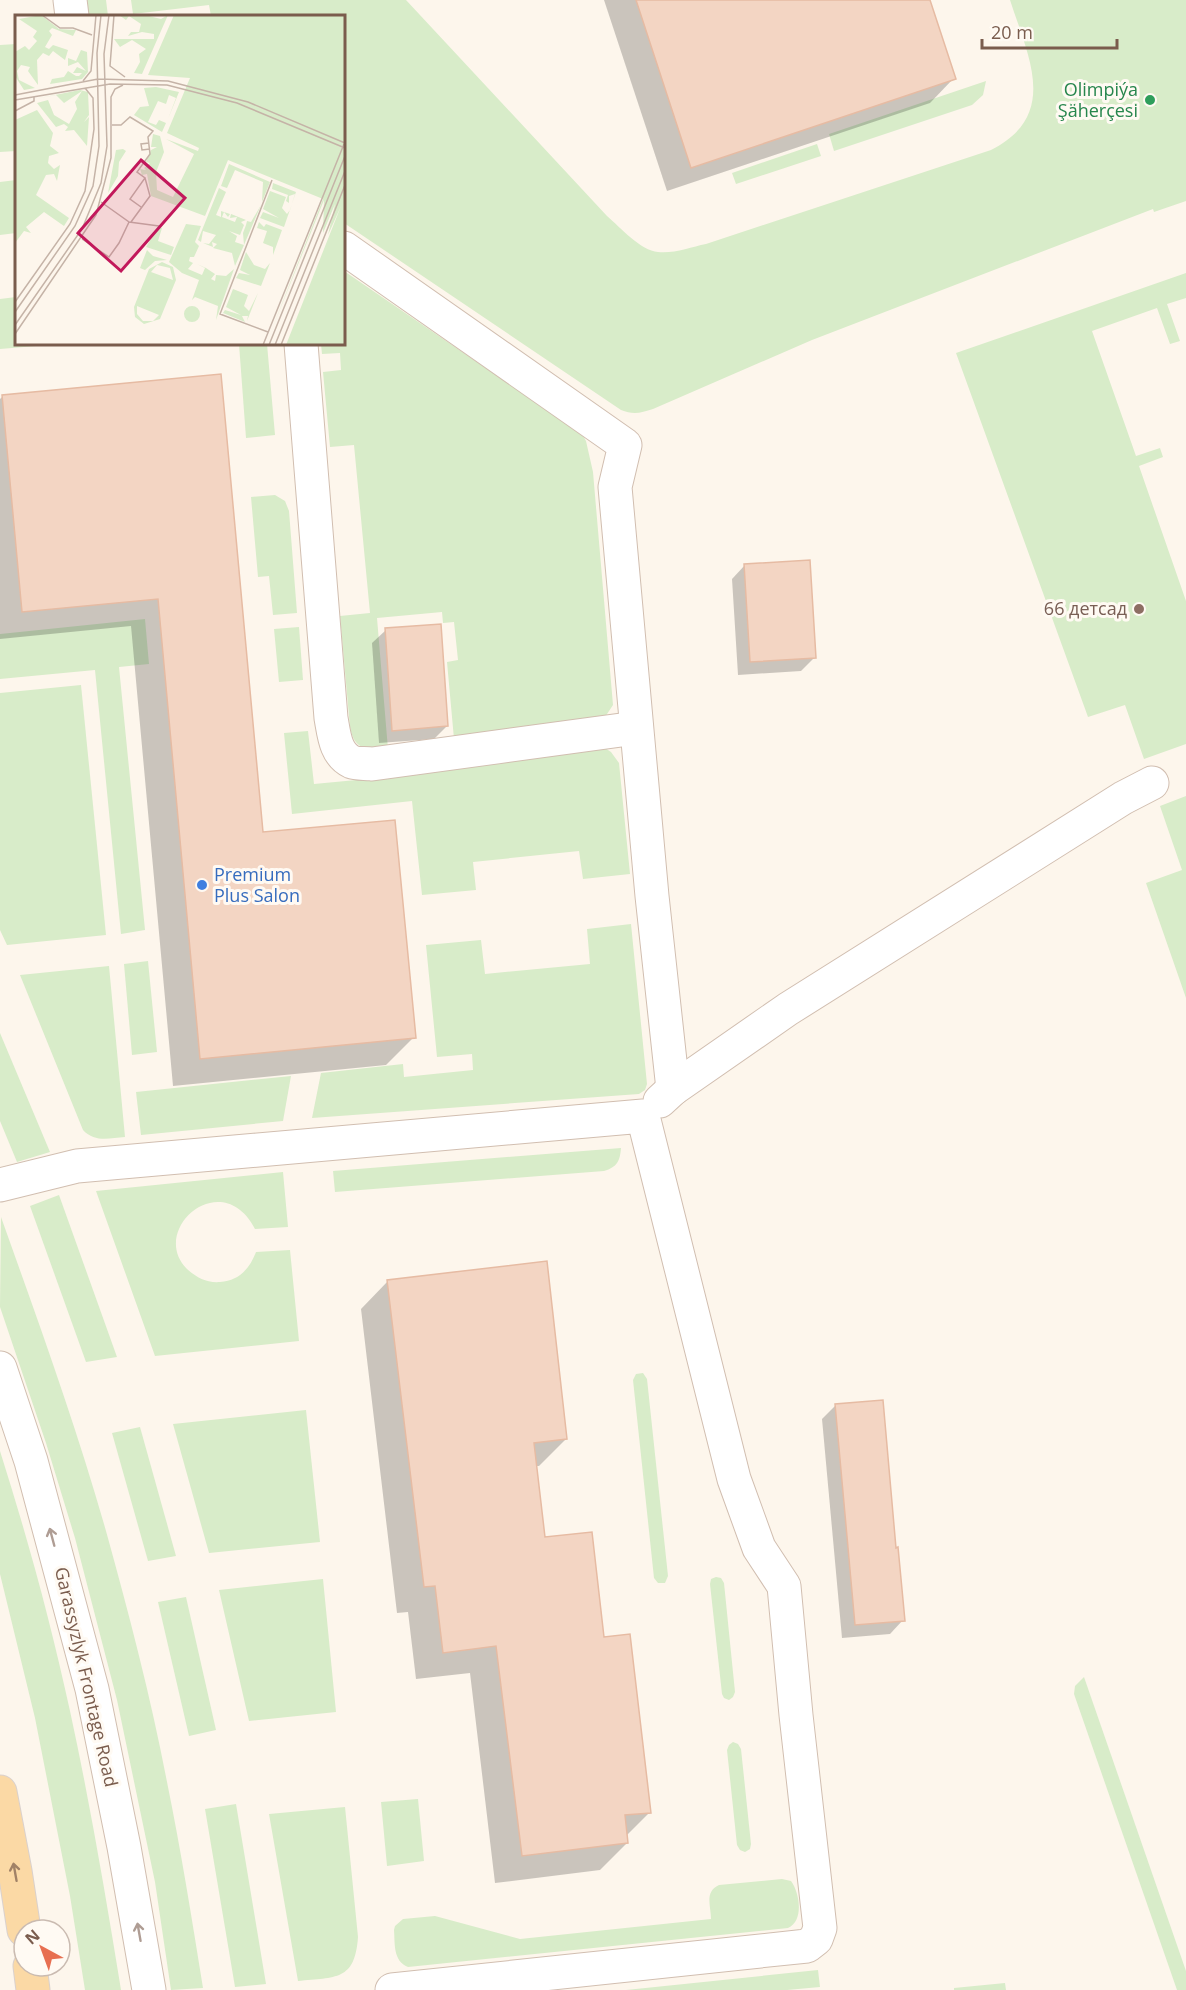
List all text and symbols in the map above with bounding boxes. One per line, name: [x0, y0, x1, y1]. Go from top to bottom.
scale bar: [982, 12, 1117, 50]
inset map: [15, 15, 345, 345]
text: 20 m: [991, 20, 1033, 44]
place label: Olimpiýa Şäherçesi: [1058, 77, 1138, 122]
marker: Olimpiýa Şäherçesi: [1143, 93, 1157, 107]
place label: 66 детсад: [1044, 596, 1127, 620]
marker: 66 детсад: [1132, 602, 1146, 616]
place label: Premium Plus Salon: [214, 862, 300, 907]
marker: Premium Plus Salon: [195, 878, 209, 892]
one-way arrow: [46, 1528, 57, 1547]
street label: Garassyzlyk Frontage Road: [50, 1564, 124, 1789]
one-way arrow: [10, 1863, 21, 1883]
north arrow: [12, 1918, 72, 1978]
one-way arrow: [133, 1923, 144, 1943]
text: N: [20, 1924, 44, 1949]

